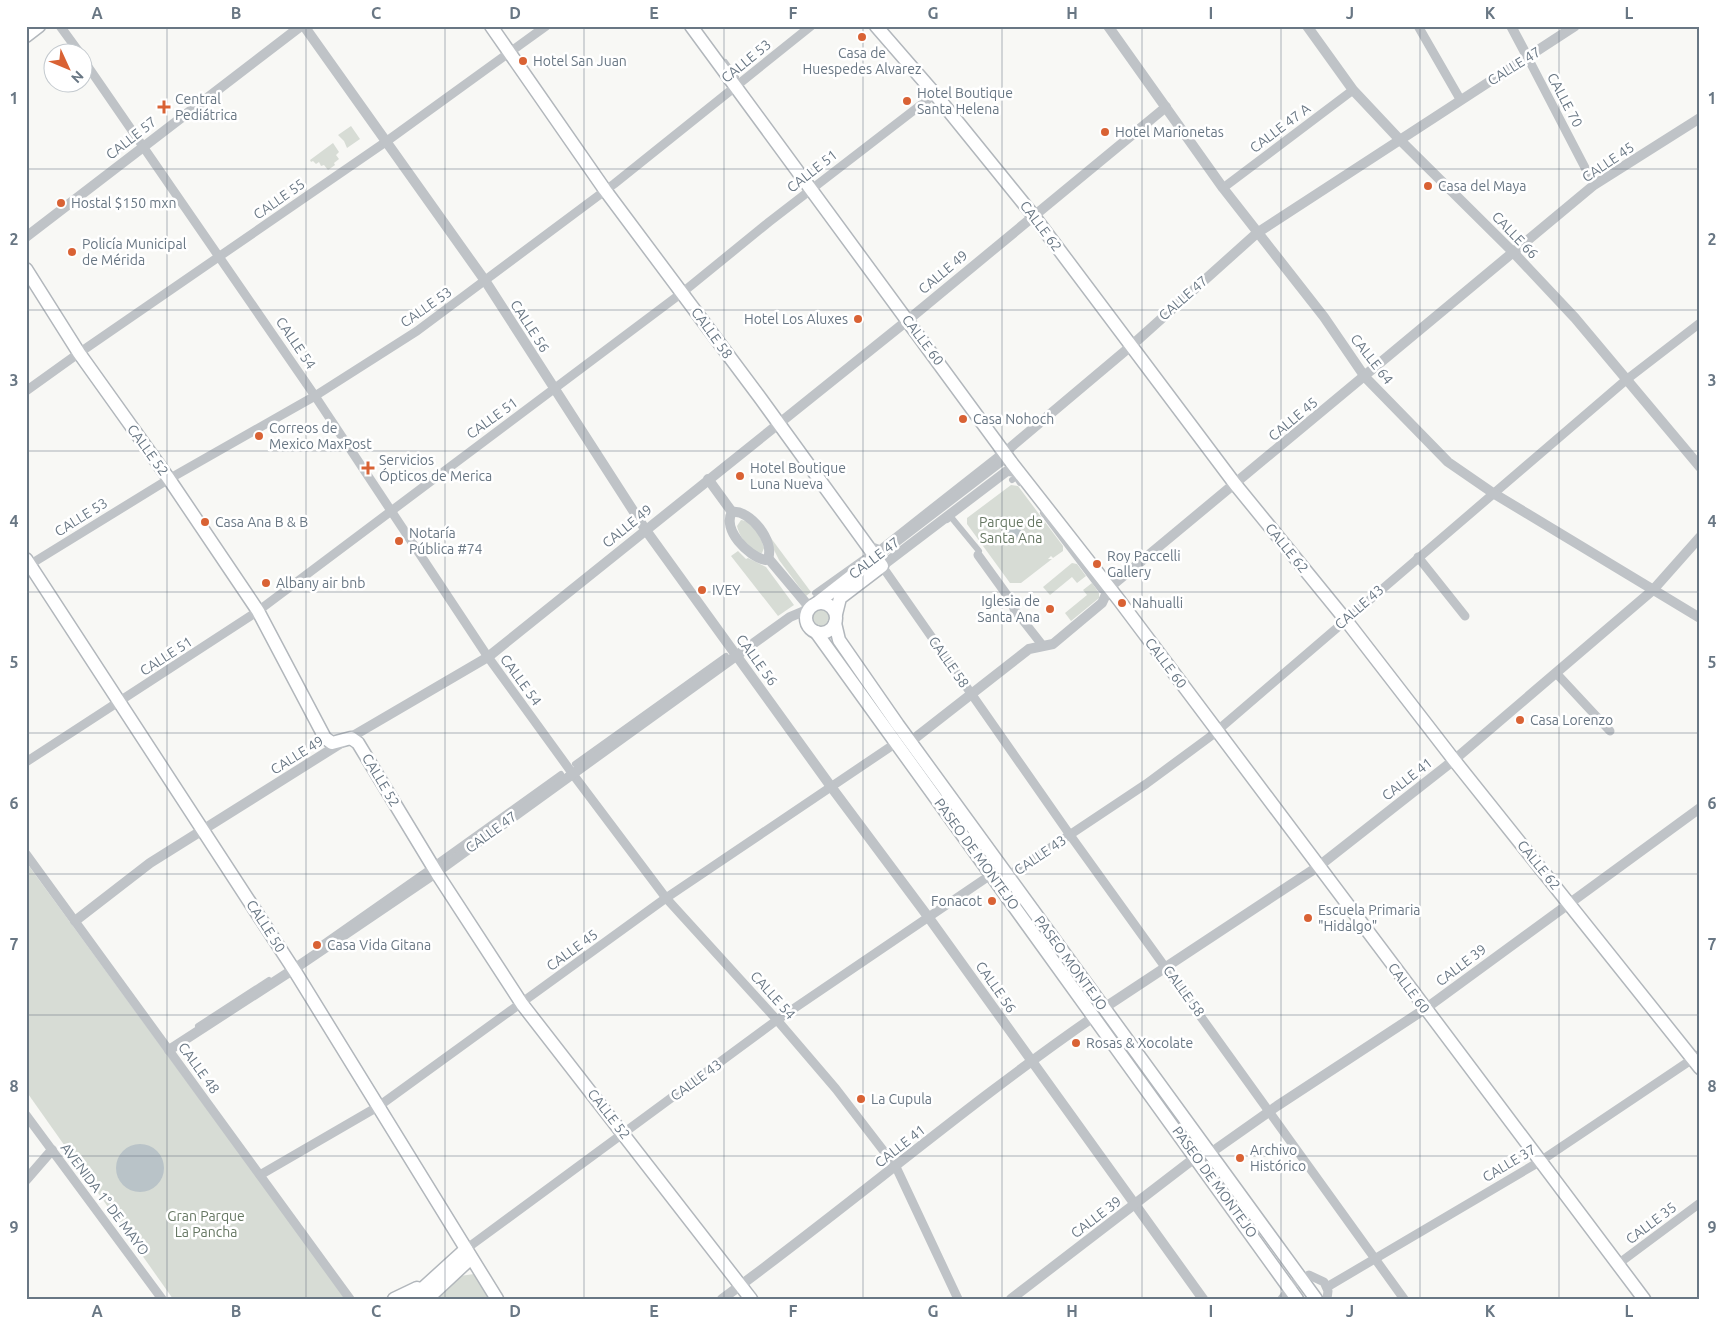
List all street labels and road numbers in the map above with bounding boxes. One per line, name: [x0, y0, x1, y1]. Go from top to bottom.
street label: CALLE 53: [718, 36, 774, 86]
street label: CALLE 47: [1485, 44, 1543, 88]
street label: CALLE 70: [1544, 70, 1586, 130]
street label: CALLE 47 A: [1247, 100, 1313, 156]
street label: CALLE 57: [103, 114, 159, 162]
street label: CALLE 45: [1579, 139, 1637, 185]
street label: CALLE 51: [784, 147, 840, 195]
street label: CALLE 55: [250, 175, 308, 223]
street label: CALLE 62: [1017, 198, 1065, 254]
street label: CALLE 66: [1489, 208, 1541, 262]
street label: CALLE 49: [915, 247, 971, 297]
street label: CALLE 47: [1155, 273, 1211, 323]
street label: CALLE 53: [397, 283, 455, 331]
street label: CALLE 56: [507, 297, 553, 355]
street label: CALLE 58: [688, 304, 736, 362]
street label: CALLE 60: [899, 312, 947, 368]
street label: CALLE 54: [273, 314, 319, 372]
street label: CALLE 64: [1348, 331, 1397, 387]
street label: CALLE 51: [463, 394, 521, 442]
street label: CALLE 45: [1265, 394, 1321, 444]
street label: CALLE 52: [124, 421, 172, 479]
street label: CALLE 53: [52, 495, 110, 539]
street label: CALLE 49: [599, 501, 655, 551]
street label: CALLE 62: [1262, 520, 1312, 576]
street label: CALLE 47: [846, 534, 902, 582]
street label: CALLE 43: [1331, 582, 1387, 632]
street label: CALLE 56: [733, 631, 781, 689]
street label: CALLE 51: [137, 633, 195, 679]
street label: CALLE 58: [925, 633, 973, 691]
street label: CALLE 60: [1142, 635, 1190, 691]
street label: CALLE 54: [497, 651, 545, 709]
street label: CALLE 49: [268, 733, 326, 777]
street label: CALLE 52: [359, 751, 403, 809]
street label: CALLE 41: [1379, 755, 1435, 803]
street label: PASEO DE MONTEJO: [931, 795, 1023, 913]
street label: CALLE 47: [462, 808, 520, 856]
street label: CALLE 43: [1011, 832, 1069, 878]
street label: CALLE 62: [1514, 837, 1564, 893]
street label: CALLE 50: [243, 897, 289, 955]
street label: PASEO MONTEJO: [1031, 913, 1111, 1013]
street label: CALLE 45: [543, 926, 601, 974]
street label: CALLE 39: [1433, 941, 1489, 989]
street label: CALLE 56: [972, 958, 1020, 1016]
street label: CALLE 60: [1385, 960, 1433, 1016]
street label: CALLE 58: [1160, 962, 1208, 1020]
street label: CALLE 54: [747, 968, 799, 1022]
street label: CALLE 48: [175, 1039, 223, 1097]
street label: CALLE 43: [667, 1056, 725, 1104]
street label: CALLE 52: [585, 1086, 633, 1142]
street label: CALLE 41: [872, 1122, 928, 1170]
street label: PASEO DE MONTEJO: [1169, 1123, 1261, 1241]
street label: AVENIDA 1° DE MAYO: [58, 1140, 152, 1258]
street label: CALLE 37: [1480, 1141, 1538, 1185]
street label: CALLE 39: [1068, 1193, 1124, 1241]
street label: CALLE 35: [1623, 1199, 1679, 1247]

